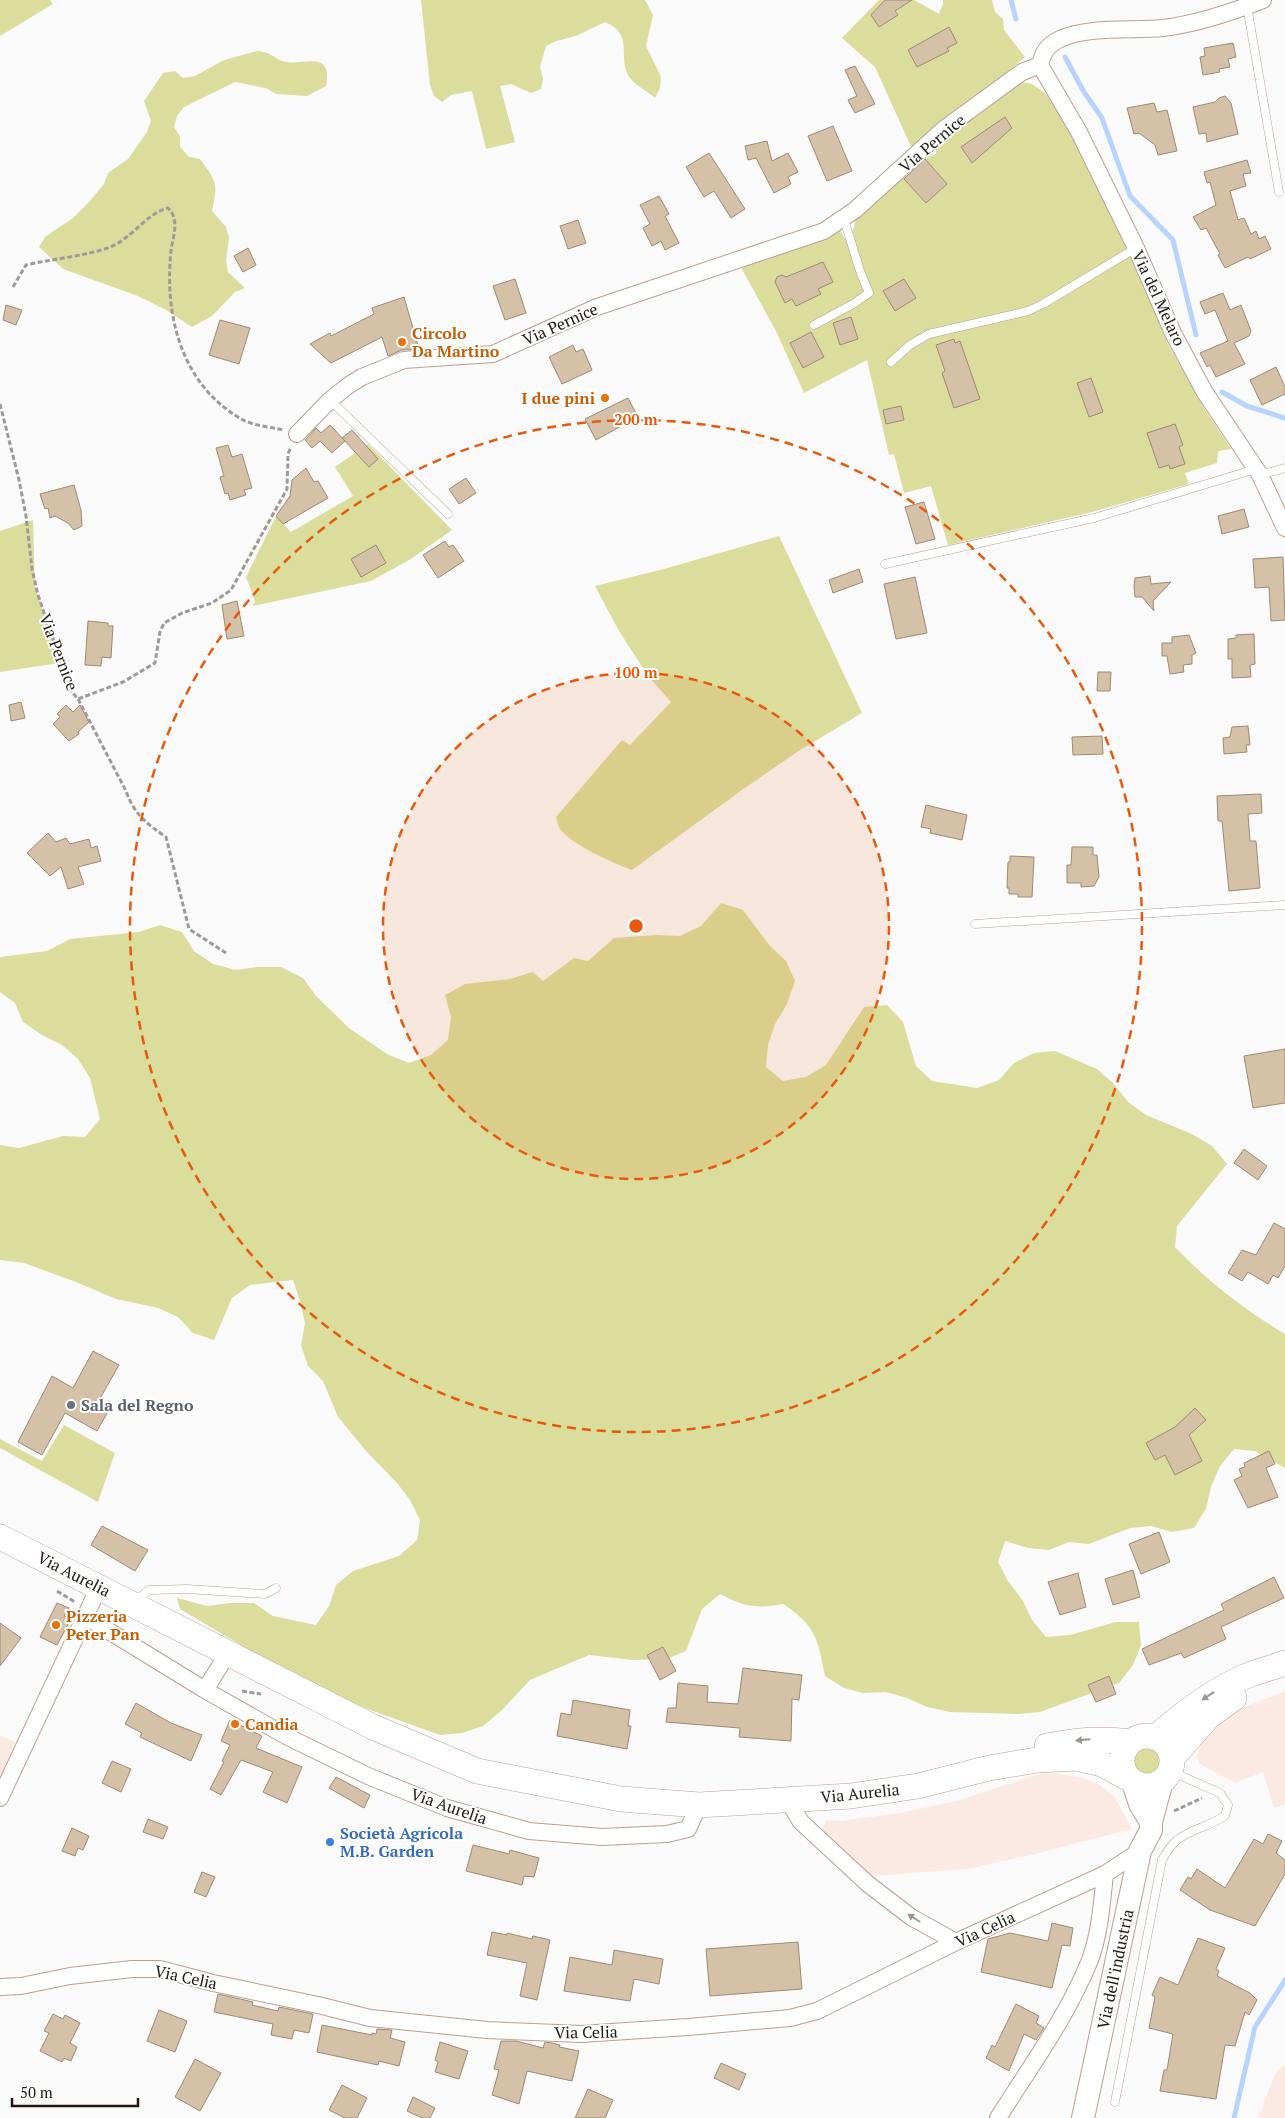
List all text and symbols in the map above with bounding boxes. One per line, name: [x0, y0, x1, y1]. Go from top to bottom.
street label: Via Pernice: [894, 109, 970, 177]
street label: Via del Melaro: [1127, 247, 1191, 350]
street label: Via Pernice: [519, 298, 601, 350]
place label: Circolo Da Martino: [412, 322, 500, 362]
marker: Circolo Da Martino: [396, 336, 408, 348]
place label: I due pini: [522, 387, 595, 409]
marker: I due pini: [599, 392, 611, 404]
text: 200 m: [614, 409, 658, 429]
street label: Via Pernice: [34, 610, 84, 694]
text: 100 m: [614, 662, 658, 682]
centre of rings: [627, 917, 645, 935]
place label: Sala del Regno: [81, 1394, 194, 1416]
marker: Sala del Regno: [65, 1399, 77, 1411]
street label: Via Aurelia: [34, 1546, 114, 1602]
place label: Pizzeria Peter Pan: [66, 1605, 141, 1645]
marker: Pizzeria Peter Pan: [50, 1619, 62, 1631]
one-way arrow: [1202, 1691, 1215, 1701]
place label: Candia: [245, 1713, 299, 1735]
marker: Candia: [229, 1718, 241, 1730]
one-way arrow: [1075, 1737, 1091, 1745]
street label: Via Aurelia: [819, 1778, 901, 1808]
street label: Via Aurelia: [408, 1783, 490, 1829]
place label: Società Agricola M.B. Garden: [340, 1822, 463, 1862]
marker: Società Agricola M.B. Garden: [324, 1836, 336, 1848]
street label: Via Celia: [952, 1906, 1018, 1952]
street label: Via dell'industria: [1092, 1907, 1138, 2031]
one-way arrow: [907, 1914, 920, 1923]
street label: Via Celia: [153, 1960, 219, 1994]
street label: Via Celia: [554, 2020, 618, 2044]
scale bar: [12, 2076, 139, 2108]
text: 50 m: [20, 2082, 53, 2102]

